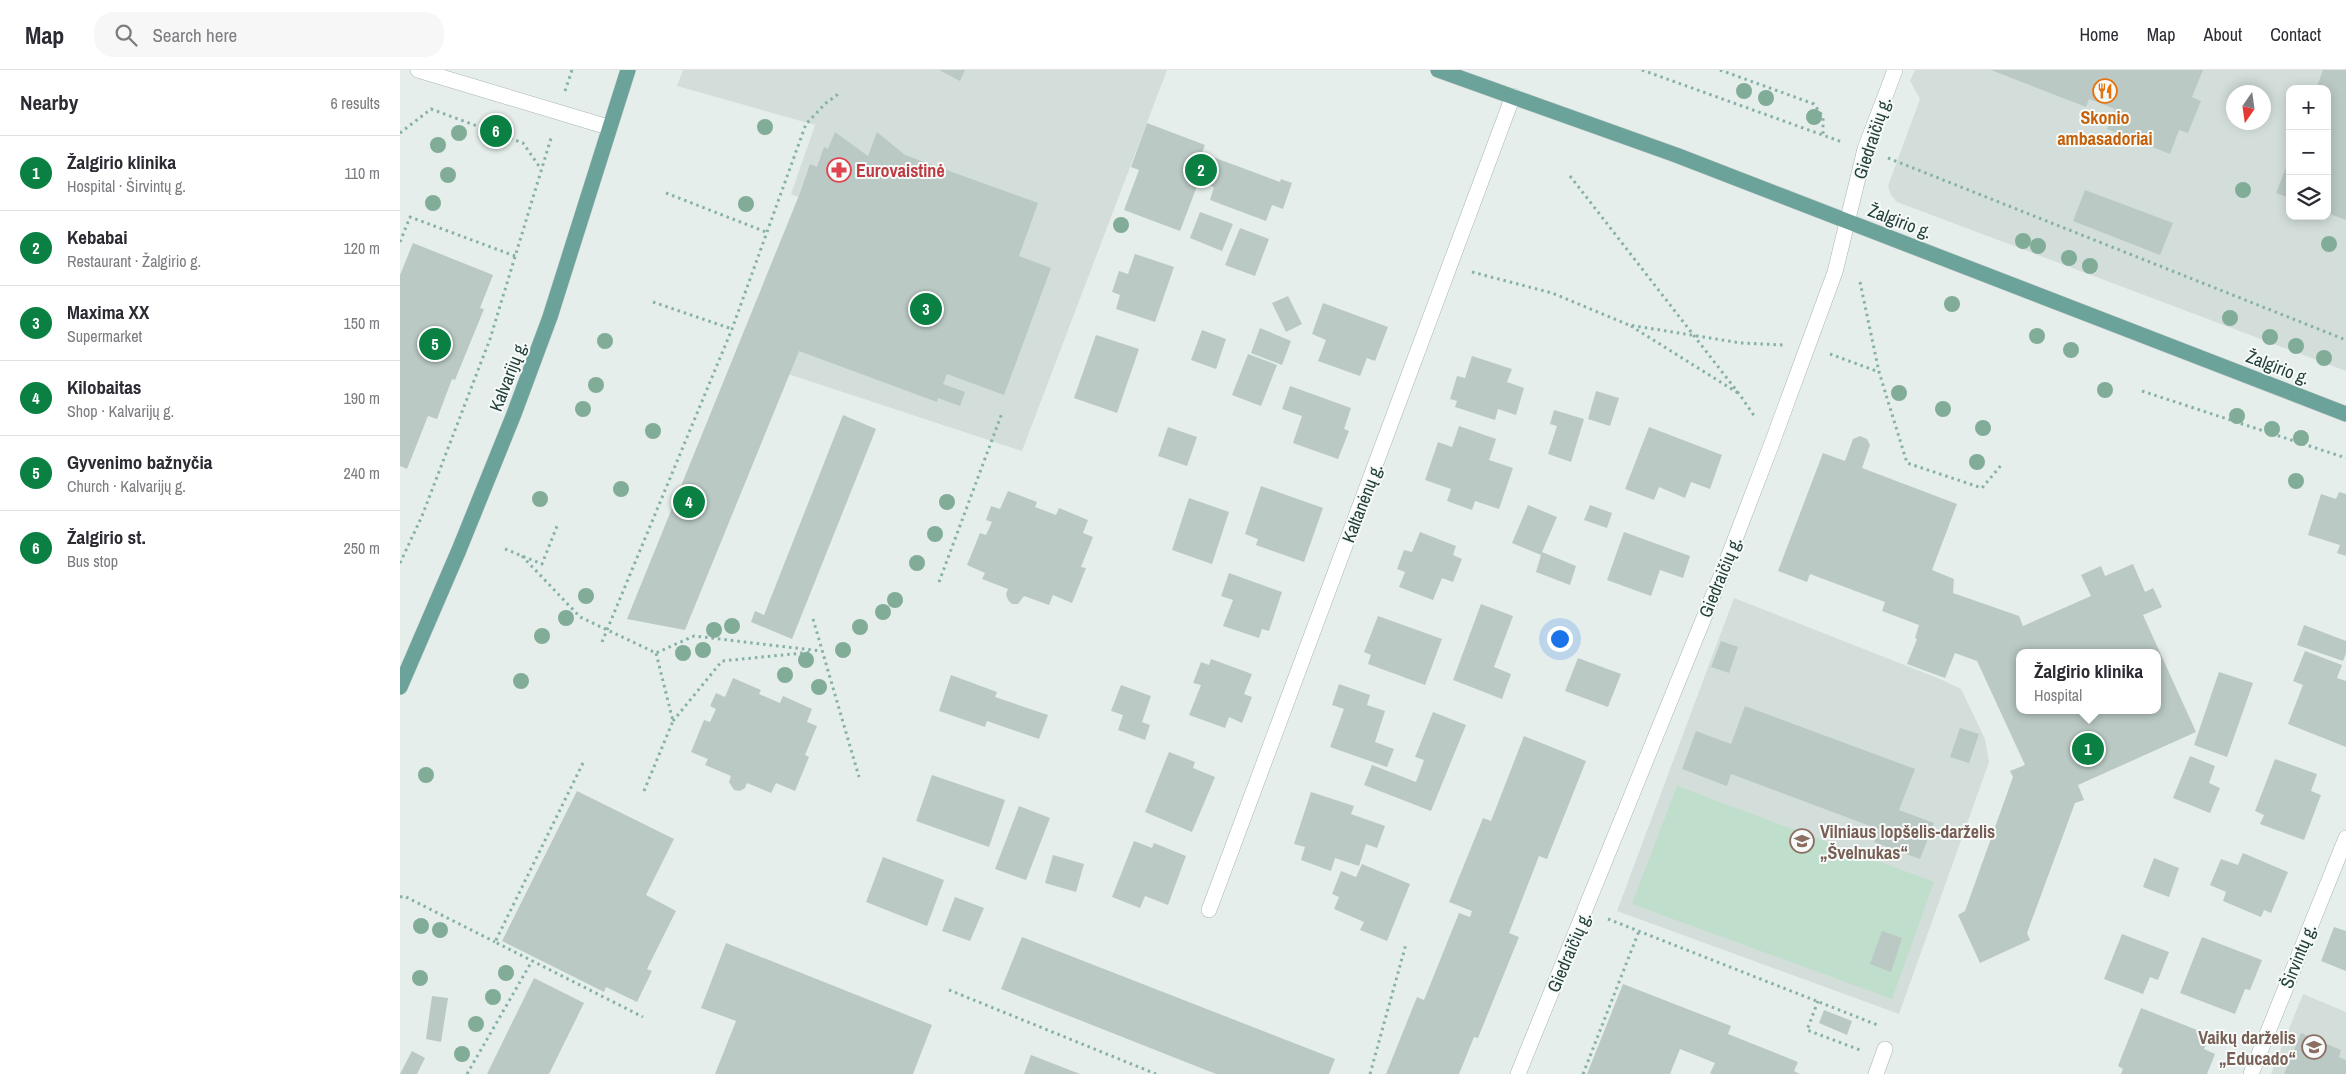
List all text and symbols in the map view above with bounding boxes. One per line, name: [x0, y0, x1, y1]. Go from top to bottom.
search box: [94, 12, 444, 57]
text: Map: [25, 19, 64, 51]
icon: search: [112, 21, 140, 49]
text: Search here: [152, 22, 237, 48]
text: Home: [2079, 22, 2119, 47]
text: Map: [2147, 22, 2176, 47]
text: About: [2204, 22, 2242, 47]
text: Contact: [2270, 22, 2321, 47]
restaurant icon: Skonio ambasadoriai: [2092, 78, 2118, 104]
north arrow: [2226, 85, 2271, 130]
map controls: [2286, 85, 2331, 220]
button: +: [2286, 85, 2331, 130]
text: Nearby: [20, 88, 78, 117]
text: 6 results: [330, 92, 380, 114]
street label: Giedraičių g.: [1847, 94, 1897, 182]
place label: Skonio ambasadoriai: [2057, 105, 2153, 151]
pin: 6: [480, 112, 512, 150]
button: −: [2286, 130, 2331, 175]
text: Žalgirio klinika: [67, 149, 176, 175]
pin: 2: [1185, 151, 1217, 189]
pharmacy icon: Eurovaistinė: [826, 157, 852, 183]
place label: Eurovaistinė: [856, 158, 945, 183]
text: 1: [32, 162, 40, 184]
text: 110 m: [344, 162, 380, 184]
text: Hospital · Širvintų g.: [67, 175, 186, 197]
button: layers: [2286, 175, 2331, 220]
street label: Žalgirio g.: [1864, 197, 1936, 245]
text: Kebabai: [67, 224, 128, 250]
text: 2: [32, 237, 40, 259]
text: 120 m: [344, 237, 380, 259]
text: Restaurant · Žalgirio g.: [67, 250, 201, 272]
pin: 3: [910, 290, 942, 328]
text: Maxima XX: [67, 299, 149, 325]
text: 3: [32, 312, 40, 334]
text: 150 m: [344, 312, 380, 334]
text: Supermarket: [67, 325, 142, 347]
pin: 5: [419, 325, 451, 363]
street label: Kalvarijų g.: [483, 337, 533, 415]
street label: Žalgirio g.: [2242, 343, 2314, 391]
text: Kilobaitas: [67, 374, 141, 400]
text: 4: [32, 387, 40, 409]
text: 190 m: [344, 387, 380, 409]
text: Shop · Kalvarijų g.: [67, 400, 174, 422]
text: Gyvenimo bažnyčia: [67, 449, 212, 475]
street label: Kaltanėnų g.: [1335, 460, 1389, 546]
text: 5: [32, 462, 40, 484]
text: 240 m: [344, 462, 380, 484]
text: Church · Kalvarijų g.: [67, 475, 186, 497]
pin: 4: [673, 483, 705, 521]
text: Žalgirio st.: [67, 524, 146, 550]
street label: Giedraičių g.: [1692, 533, 1748, 621]
text: 6: [32, 537, 40, 559]
text: 250 m: [344, 537, 380, 559]
text: Bus stop: [67, 550, 118, 572]
your location: [1547, 626, 1573, 652]
popup: [2016, 649, 2161, 714]
text: Žalgirio klinika: [2034, 658, 2143, 684]
text: Hospital: [2034, 684, 2082, 706]
pin: 1: [2072, 730, 2104, 768]
place label: Vilniaus lopšelis-darželis „Švelnukas“: [1820, 819, 1995, 865]
school or university icon: Vilniaus lopšelis-darželis „Švelnukas“: [1789, 828, 1815, 854]
street label: Giedraičių g.: [1541, 908, 1597, 996]
street label: Širvintų g.: [2274, 920, 2322, 992]
place label: Vaikų darželis „Educado“: [2198, 1025, 2296, 1071]
school or university icon: Vaikų darželis „Educado“: [2301, 1034, 2327, 1060]

